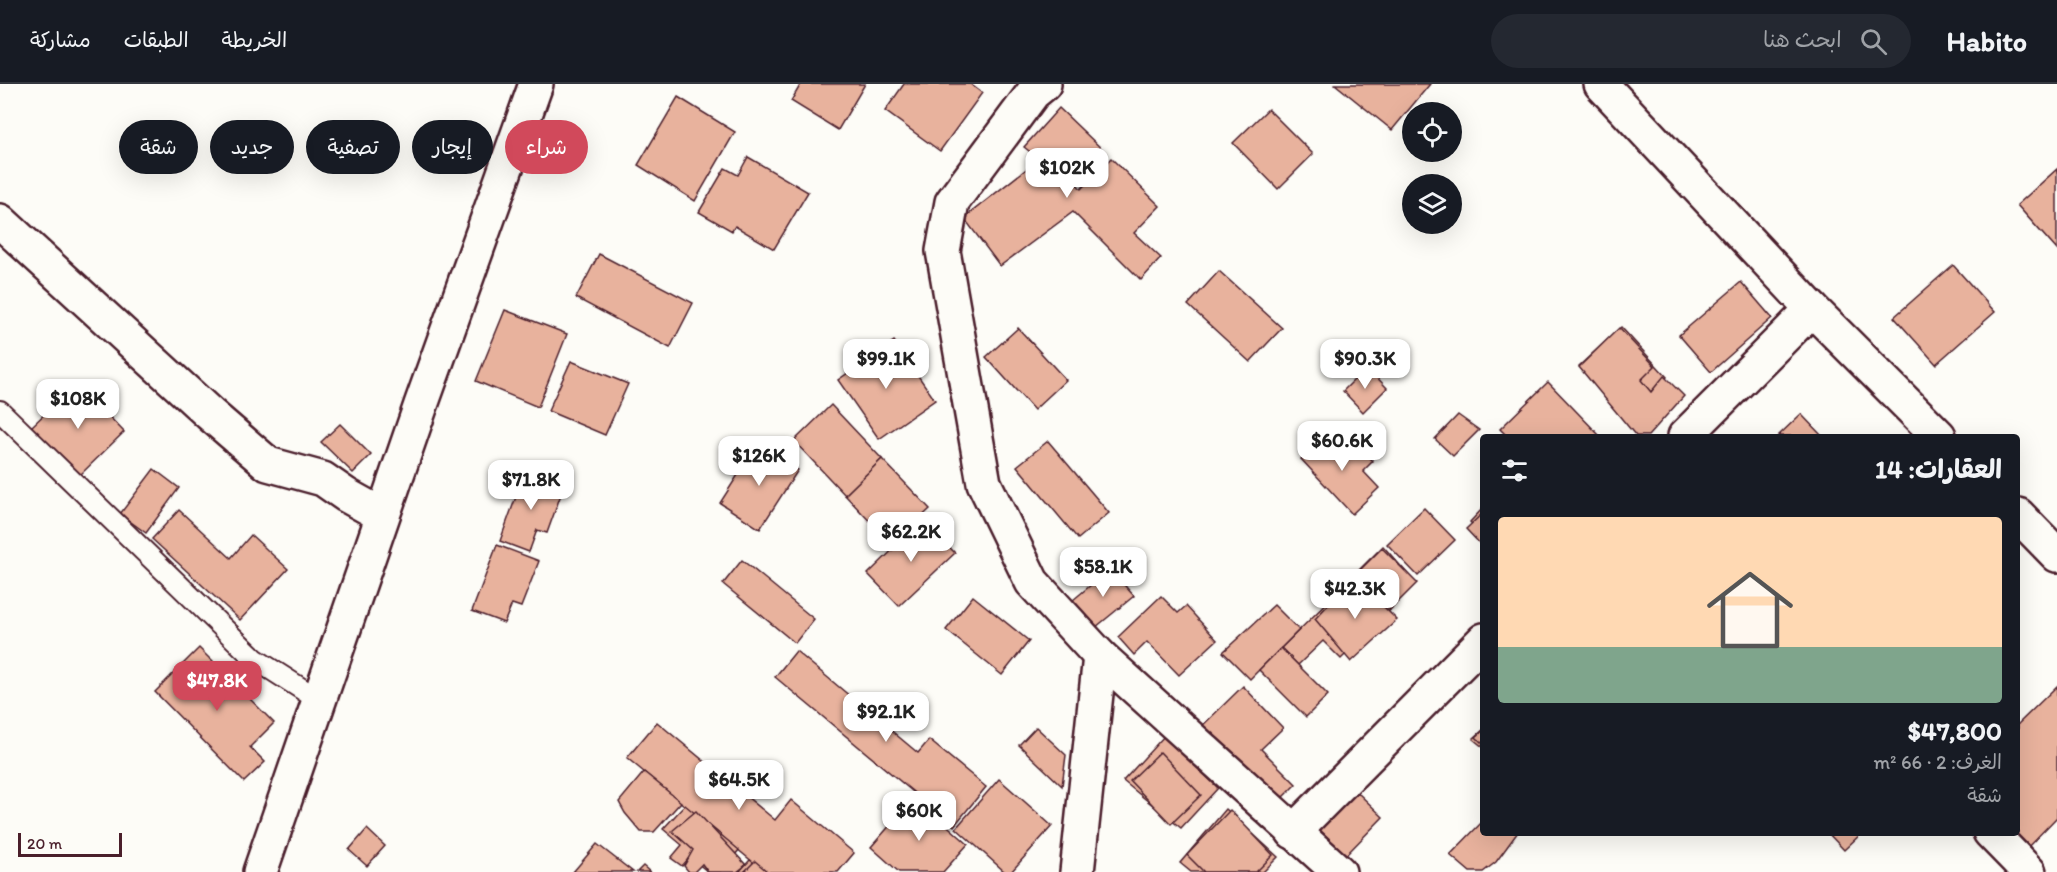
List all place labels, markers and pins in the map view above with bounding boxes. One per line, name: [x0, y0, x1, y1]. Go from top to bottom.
pin: $102K: [1025, 148, 1109, 199]
pin: $99.1K: [837, 339, 935, 390]
pin: $90.3K: [1316, 339, 1414, 390]
pin: $108K: [36, 379, 120, 430]
pin: $60.6K: [1293, 421, 1391, 472]
pin: $126K: [717, 436, 801, 487]
pin: $71.8K: [482, 460, 580, 511]
pin: $62.2K: [862, 512, 960, 563]
pin: $58.1K: [1054, 547, 1152, 598]
pin: $42.3K: [1306, 569, 1404, 620]
pin: $47.8K: [168, 661, 266, 712]
pin: $92.1K: [837, 692, 935, 743]
pin: $64.5K: [690, 760, 788, 811]
pin: $60K: [883, 791, 955, 842]

